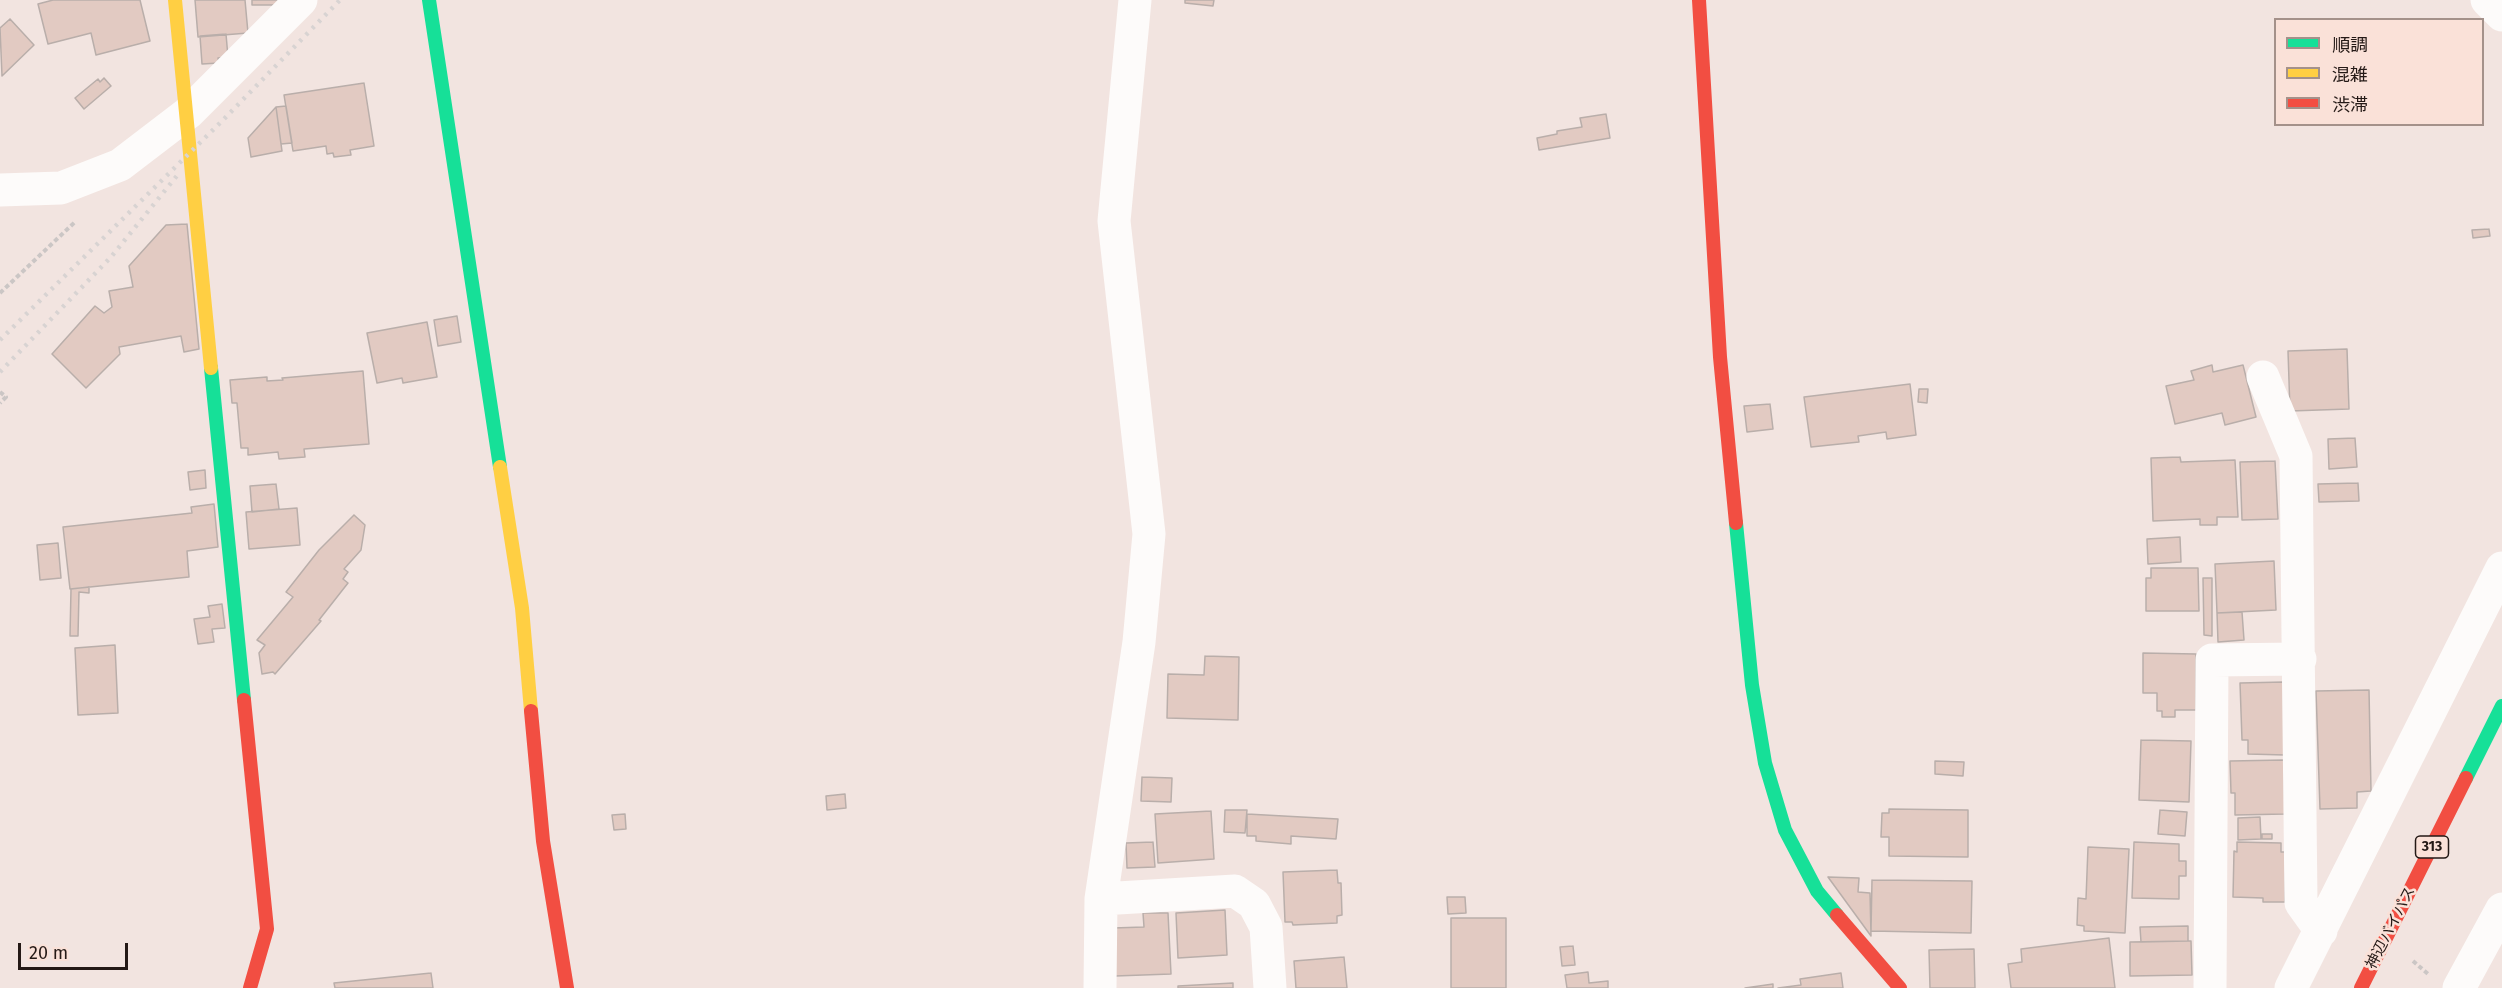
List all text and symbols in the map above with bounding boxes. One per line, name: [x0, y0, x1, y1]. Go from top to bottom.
legend: [2274, 18, 2484, 126]
text: 順調: [2332, 34, 2368, 56]
text: 混雑: [2332, 64, 2368, 86]
text: 渋滞: [2332, 94, 2368, 116]
road number: 313: [2416, 836, 2448, 858]
street label: 神辺バイパス: [2363, 884, 2419, 972]
scale bar: [21, 931, 130, 969]
text: 20 m: [29, 942, 68, 964]

